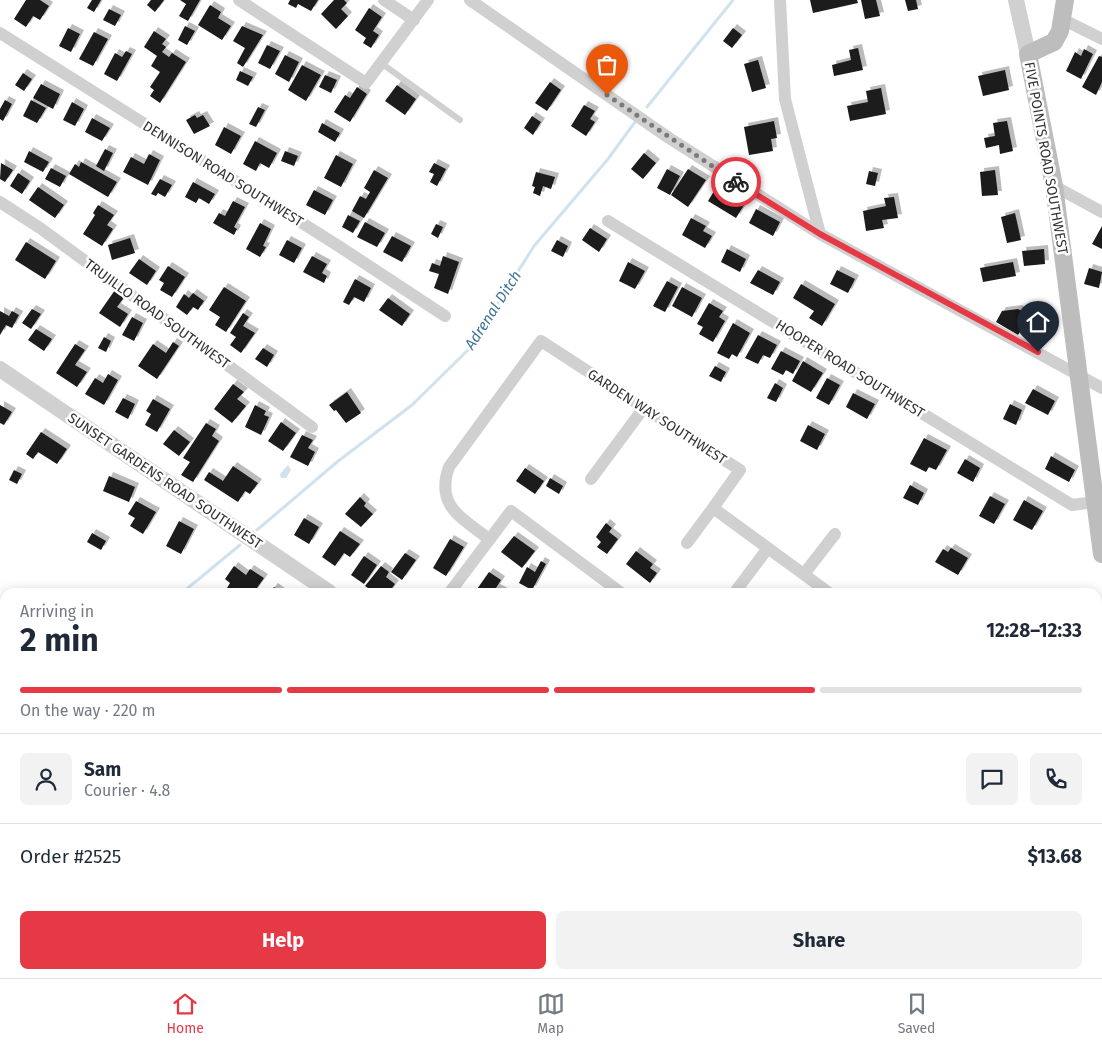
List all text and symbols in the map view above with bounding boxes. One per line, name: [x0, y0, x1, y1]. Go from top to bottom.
pin: [586, 44, 628, 95]
icon: bag: [593, 51, 621, 79]
street label: FIVE POINTS ROAD SOUTHWEST: [1021, 60, 1071, 256]
street label: DENNISON ROAD SOUTHWEST: [140, 118, 307, 231]
courier: [711, 157, 761, 207]
icon: bike: [722, 168, 750, 196]
street label: TRUJILLO ROAD SOUTHWEST: [81, 256, 234, 373]
water label: Adrenal Ditch: [460, 267, 525, 354]
pin: [1017, 301, 1059, 352]
icon: home: [1024, 308, 1052, 336]
street label: HOOPER ROAD SOUTHWEST: [772, 316, 928, 422]
street label: GARDEN WAY SOUTHWEST: [584, 366, 730, 469]
street label: SUNSET GARDENS ROAD SOUTHWEST: [65, 409, 266, 553]
text: Arriving in: [20, 602, 94, 621]
text: 12:28–12:33: [986, 619, 1082, 642]
text: 2 min: [20, 621, 99, 659]
text: On the way · 220 m: [20, 701, 155, 720]
button: person: [20, 753, 72, 805]
button: chat: [966, 753, 1018, 805]
button: phone: [1030, 753, 1082, 805]
text: Sam: [84, 758, 121, 781]
text: Courier · 4.8: [84, 781, 170, 800]
text: Order #2525: [20, 845, 121, 868]
text: $13.68: [1027, 845, 1082, 868]
button: Help: [20, 911, 546, 969]
button: Share: [556, 911, 1082, 969]
tab: Home: [166, 990, 204, 1037]
tab: Map: [537, 990, 565, 1037]
tab: Saved: [898, 990, 936, 1037]

